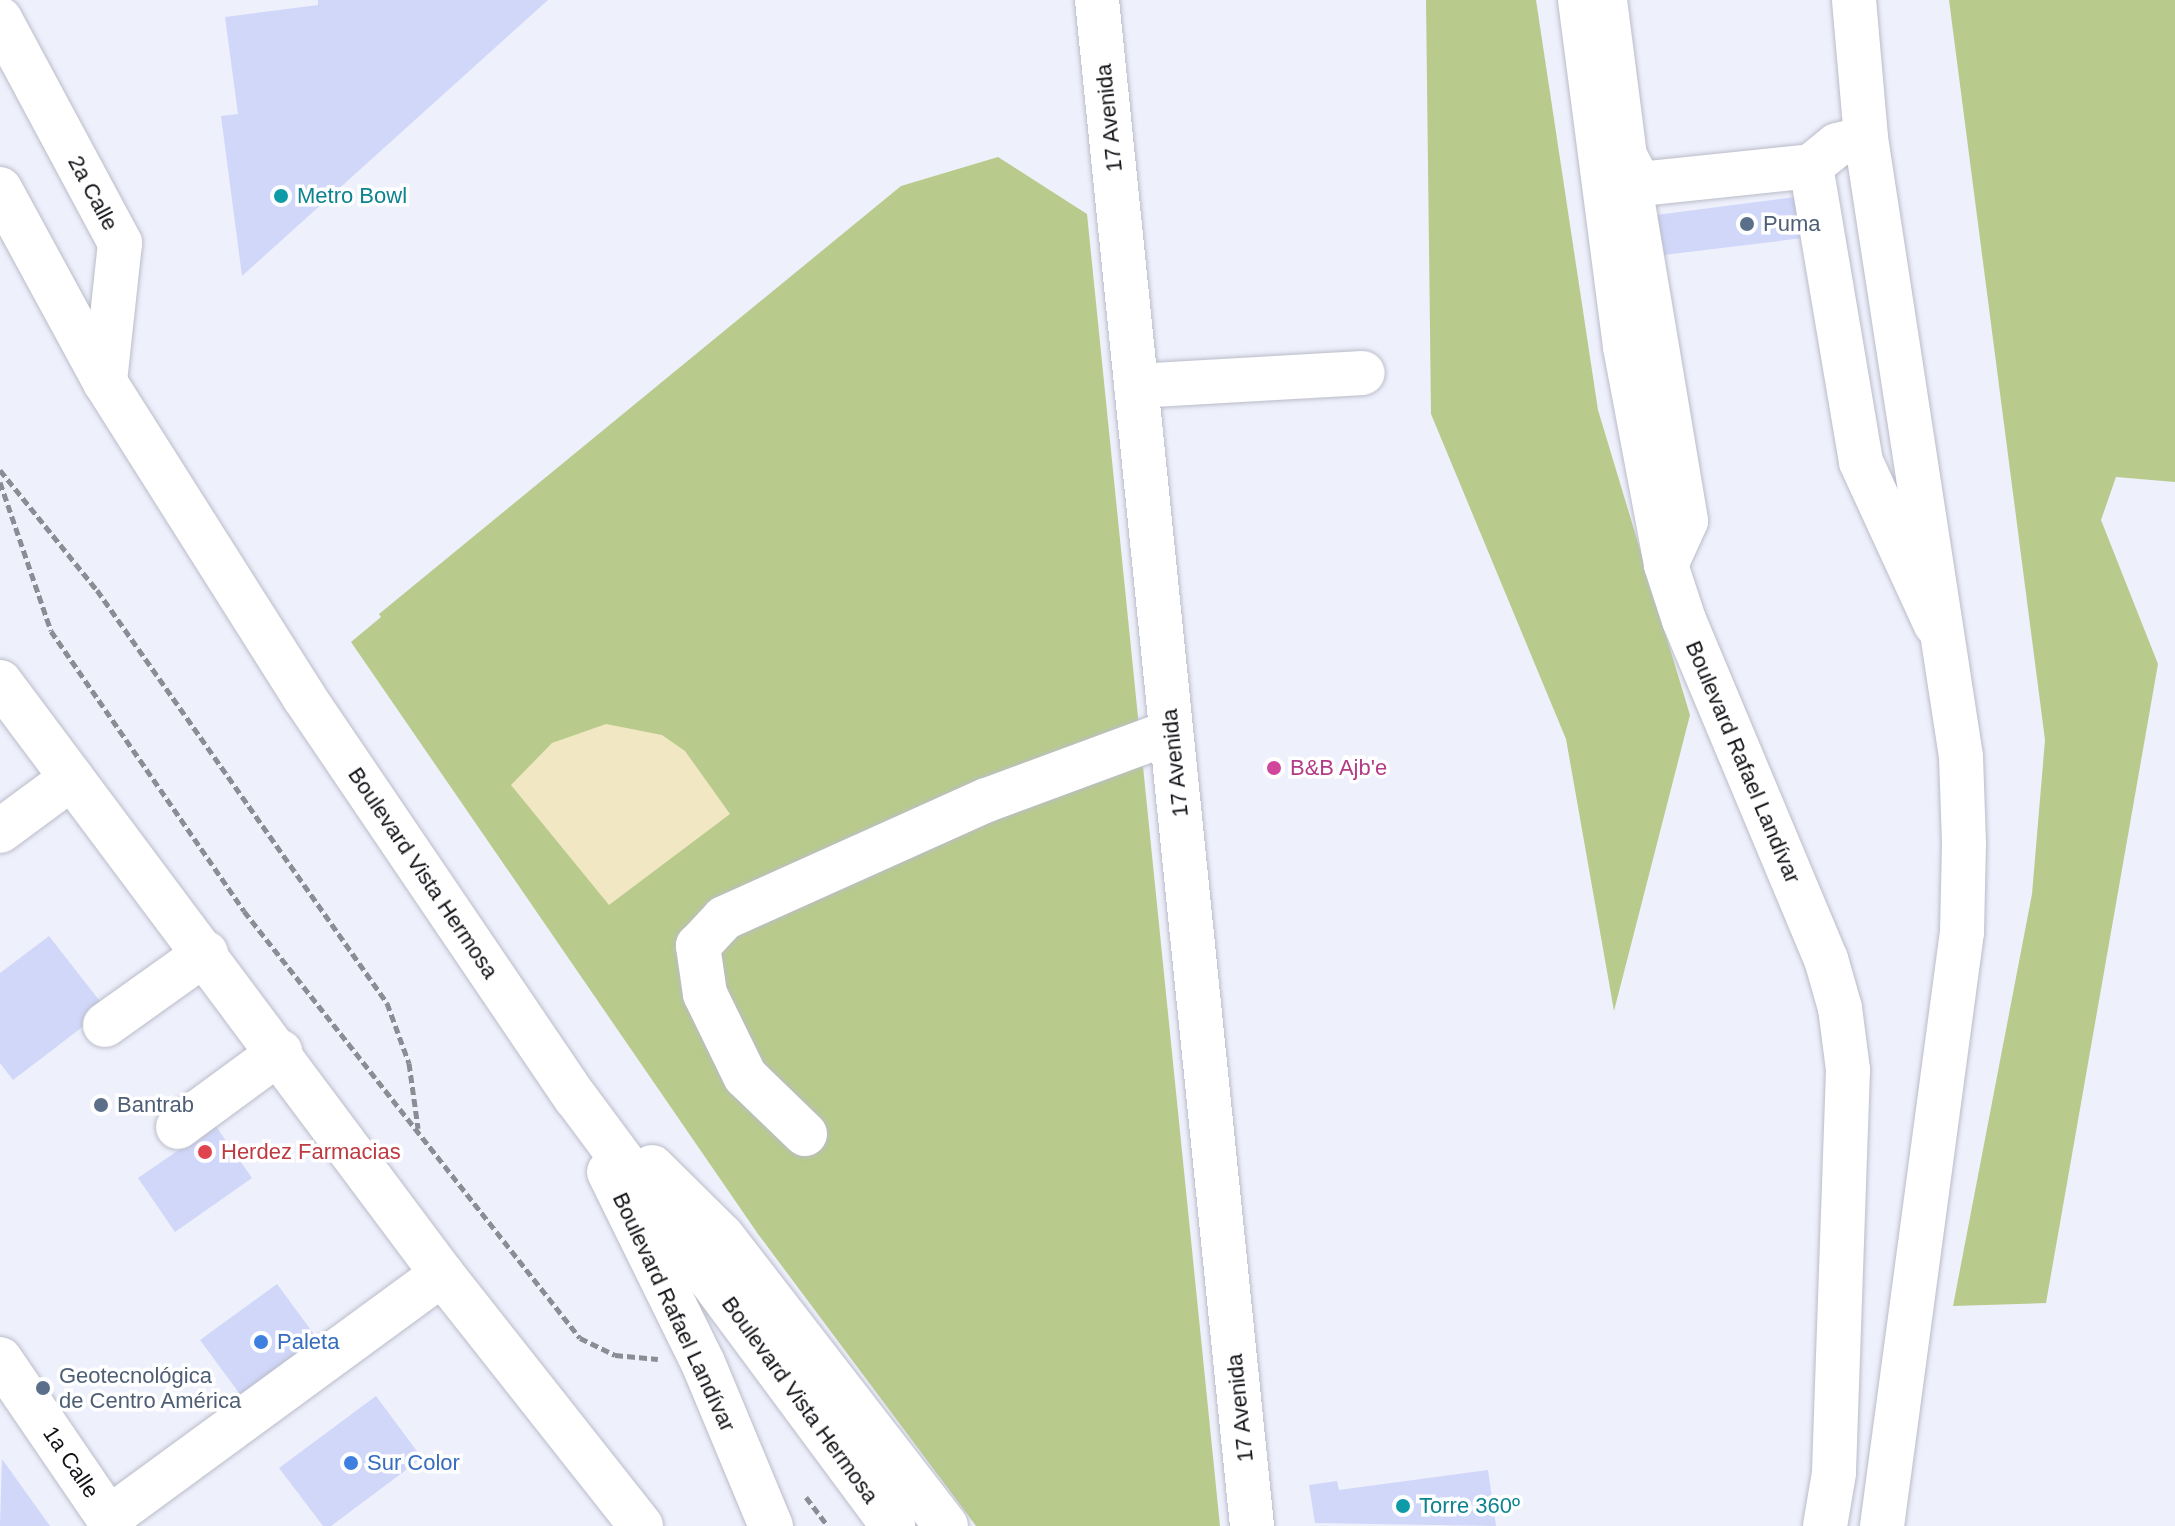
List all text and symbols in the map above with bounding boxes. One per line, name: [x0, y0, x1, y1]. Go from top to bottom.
street label: 17 Avenida: [1090, 62, 1128, 174]
street label: 2a Calle: [62, 151, 124, 235]
place label: Metro Bowl: [297, 183, 407, 209]
marker: Metro Bowl: [272, 187, 290, 205]
place label: Puma: [1763, 211, 1820, 237]
marker: Puma: [1738, 215, 1756, 233]
street label: Boulevard Rafael Landívar: [1680, 637, 1806, 887]
street label: 17 Avenida: [1156, 707, 1194, 819]
place label: B&B Ajb'e: [1290, 755, 1388, 781]
marker: B&B Ajb'e: [1265, 759, 1283, 777]
street label: Boulevard Vista Hermosa: [342, 762, 504, 984]
place label: Bantrab: [117, 1092, 194, 1118]
marker: Bantrab: [92, 1096, 110, 1114]
place label: Herdez Farmacias: [221, 1139, 401, 1165]
marker: Herdez Farmacias: [196, 1143, 214, 1161]
street label: Boulevard Rafael Landívar: [607, 1188, 741, 1436]
street label: Boulevard Vista Hermosa: [716, 1291, 884, 1509]
place label: Paleta: [277, 1329, 339, 1355]
marker: Paleta: [252, 1333, 270, 1351]
street label: 17 Avenida: [1221, 1352, 1259, 1464]
place label: Geotecnológica de Centro América: [59, 1362, 242, 1414]
marker: Geotecnológica de Centro América: [34, 1379, 52, 1397]
street label: 1a Calle: [37, 1421, 105, 1503]
place label: Sur Color: [367, 1450, 460, 1476]
marker: Sur Color: [342, 1454, 360, 1472]
place label: Torre 360º: [1419, 1493, 1520, 1519]
marker: Torre 360º: [1394, 1497, 1412, 1515]

